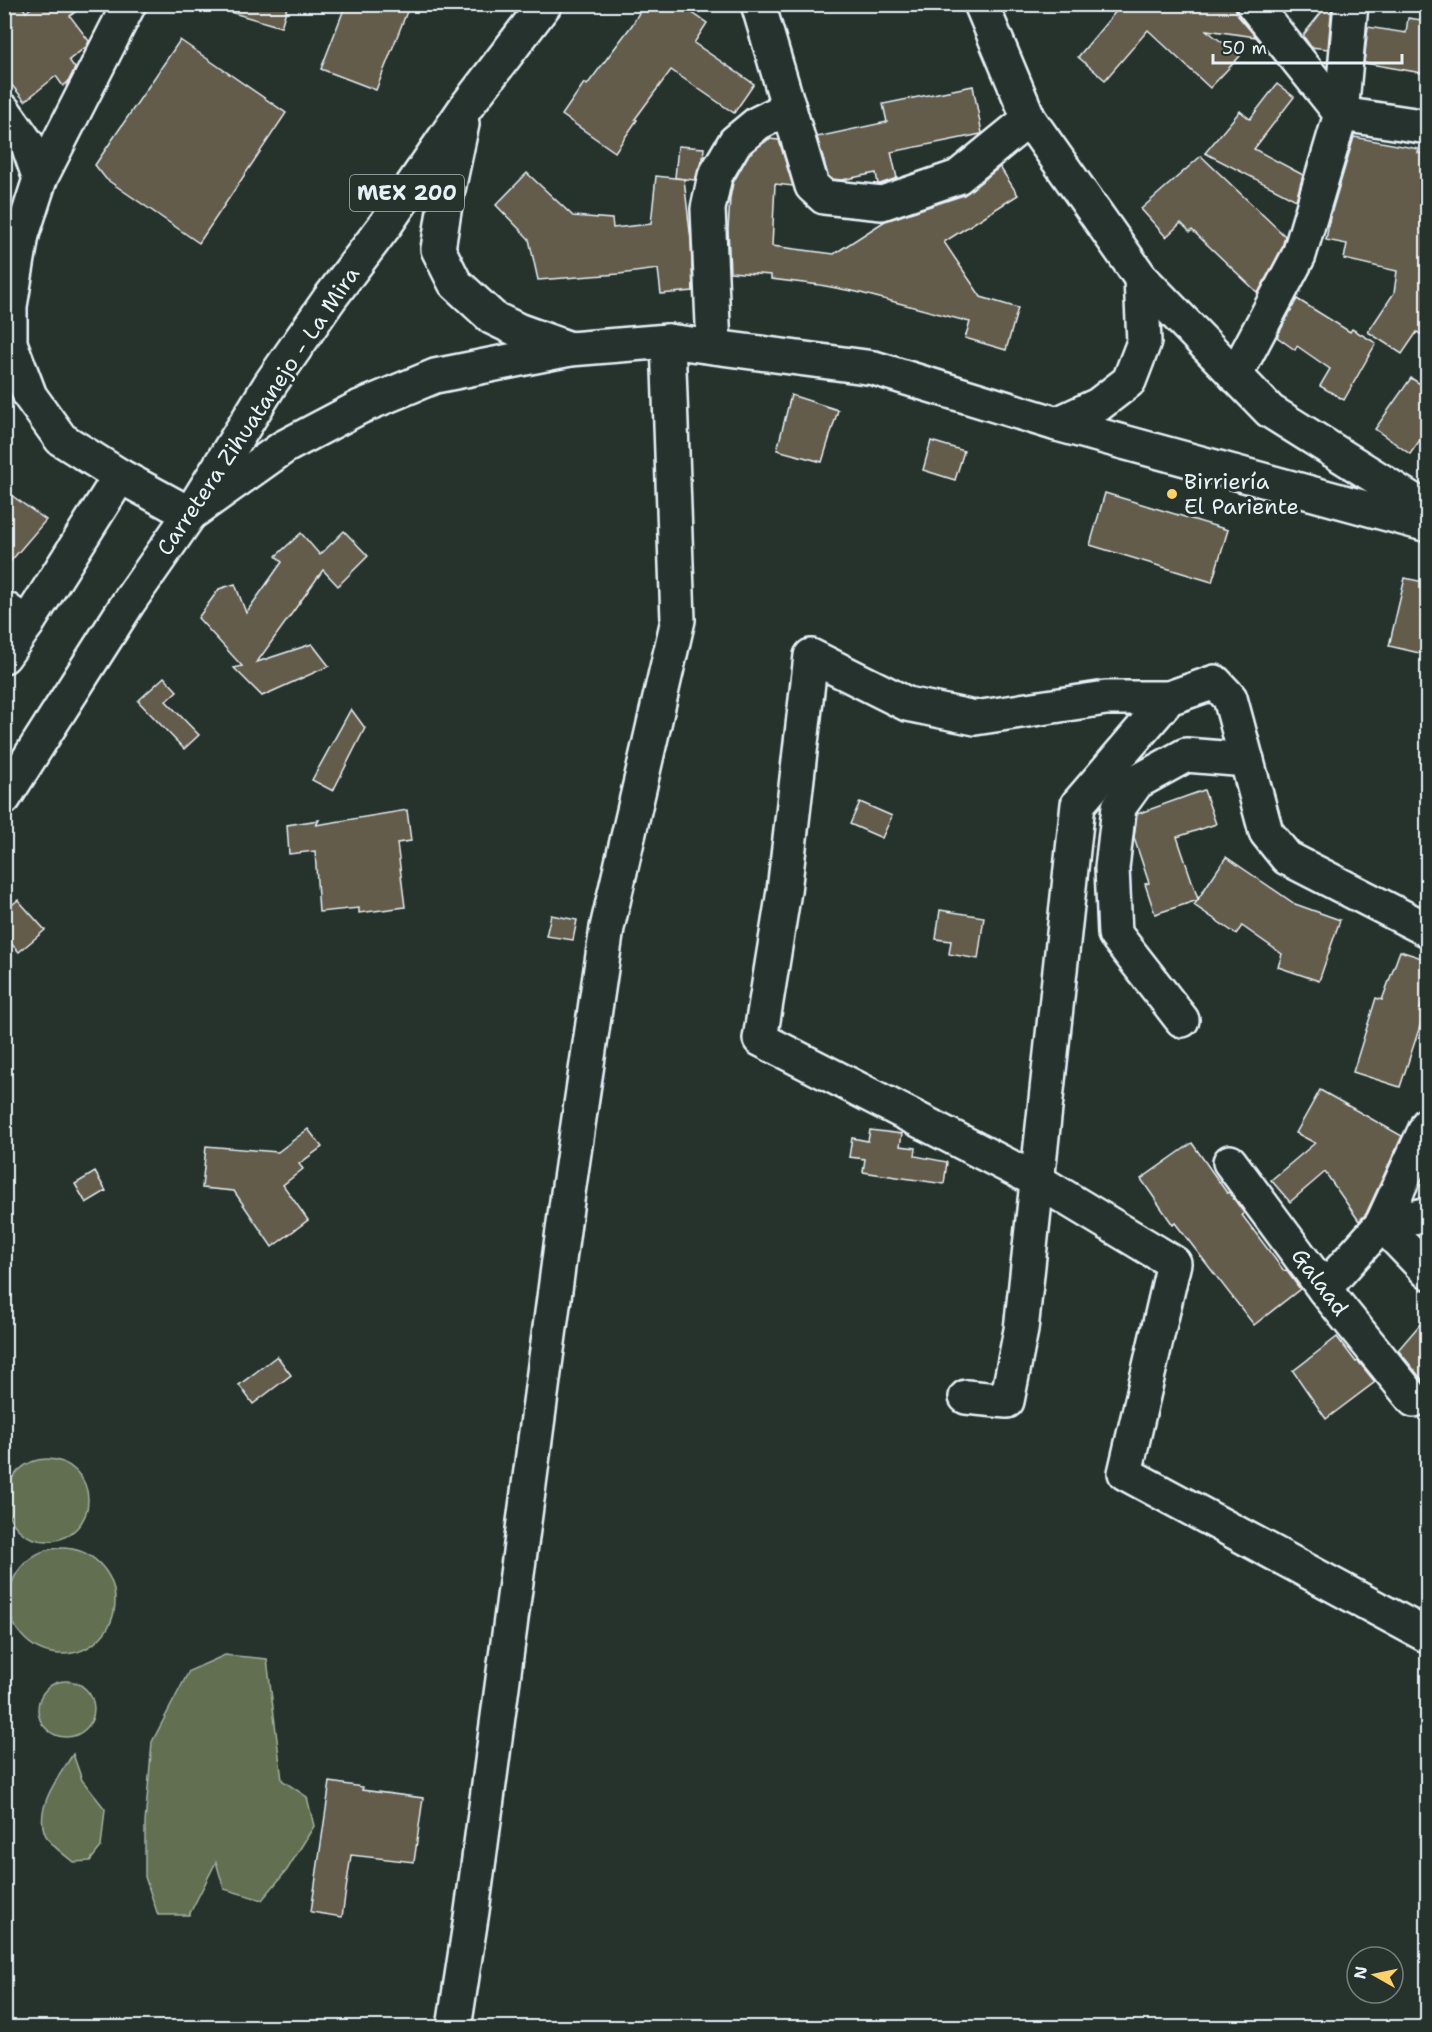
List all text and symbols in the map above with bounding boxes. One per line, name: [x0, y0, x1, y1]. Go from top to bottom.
scale bar: [1213, 27, 1402, 65]
text: 50 m: [1222, 36, 1267, 60]
road number: MEX 200: [350, 175, 464, 211]
street label: Carretera Zihuatanejo - La Mira: [150, 261, 366, 561]
place label: Birriería El Pariente: [1184, 467, 1299, 521]
marker: Birriería El Pariente: [1165, 487, 1179, 501]
street label: Galaad: [1285, 1242, 1355, 1322]
north arrow: [1345, 1945, 1405, 2005]
text: N: [1349, 1965, 1372, 1981]

